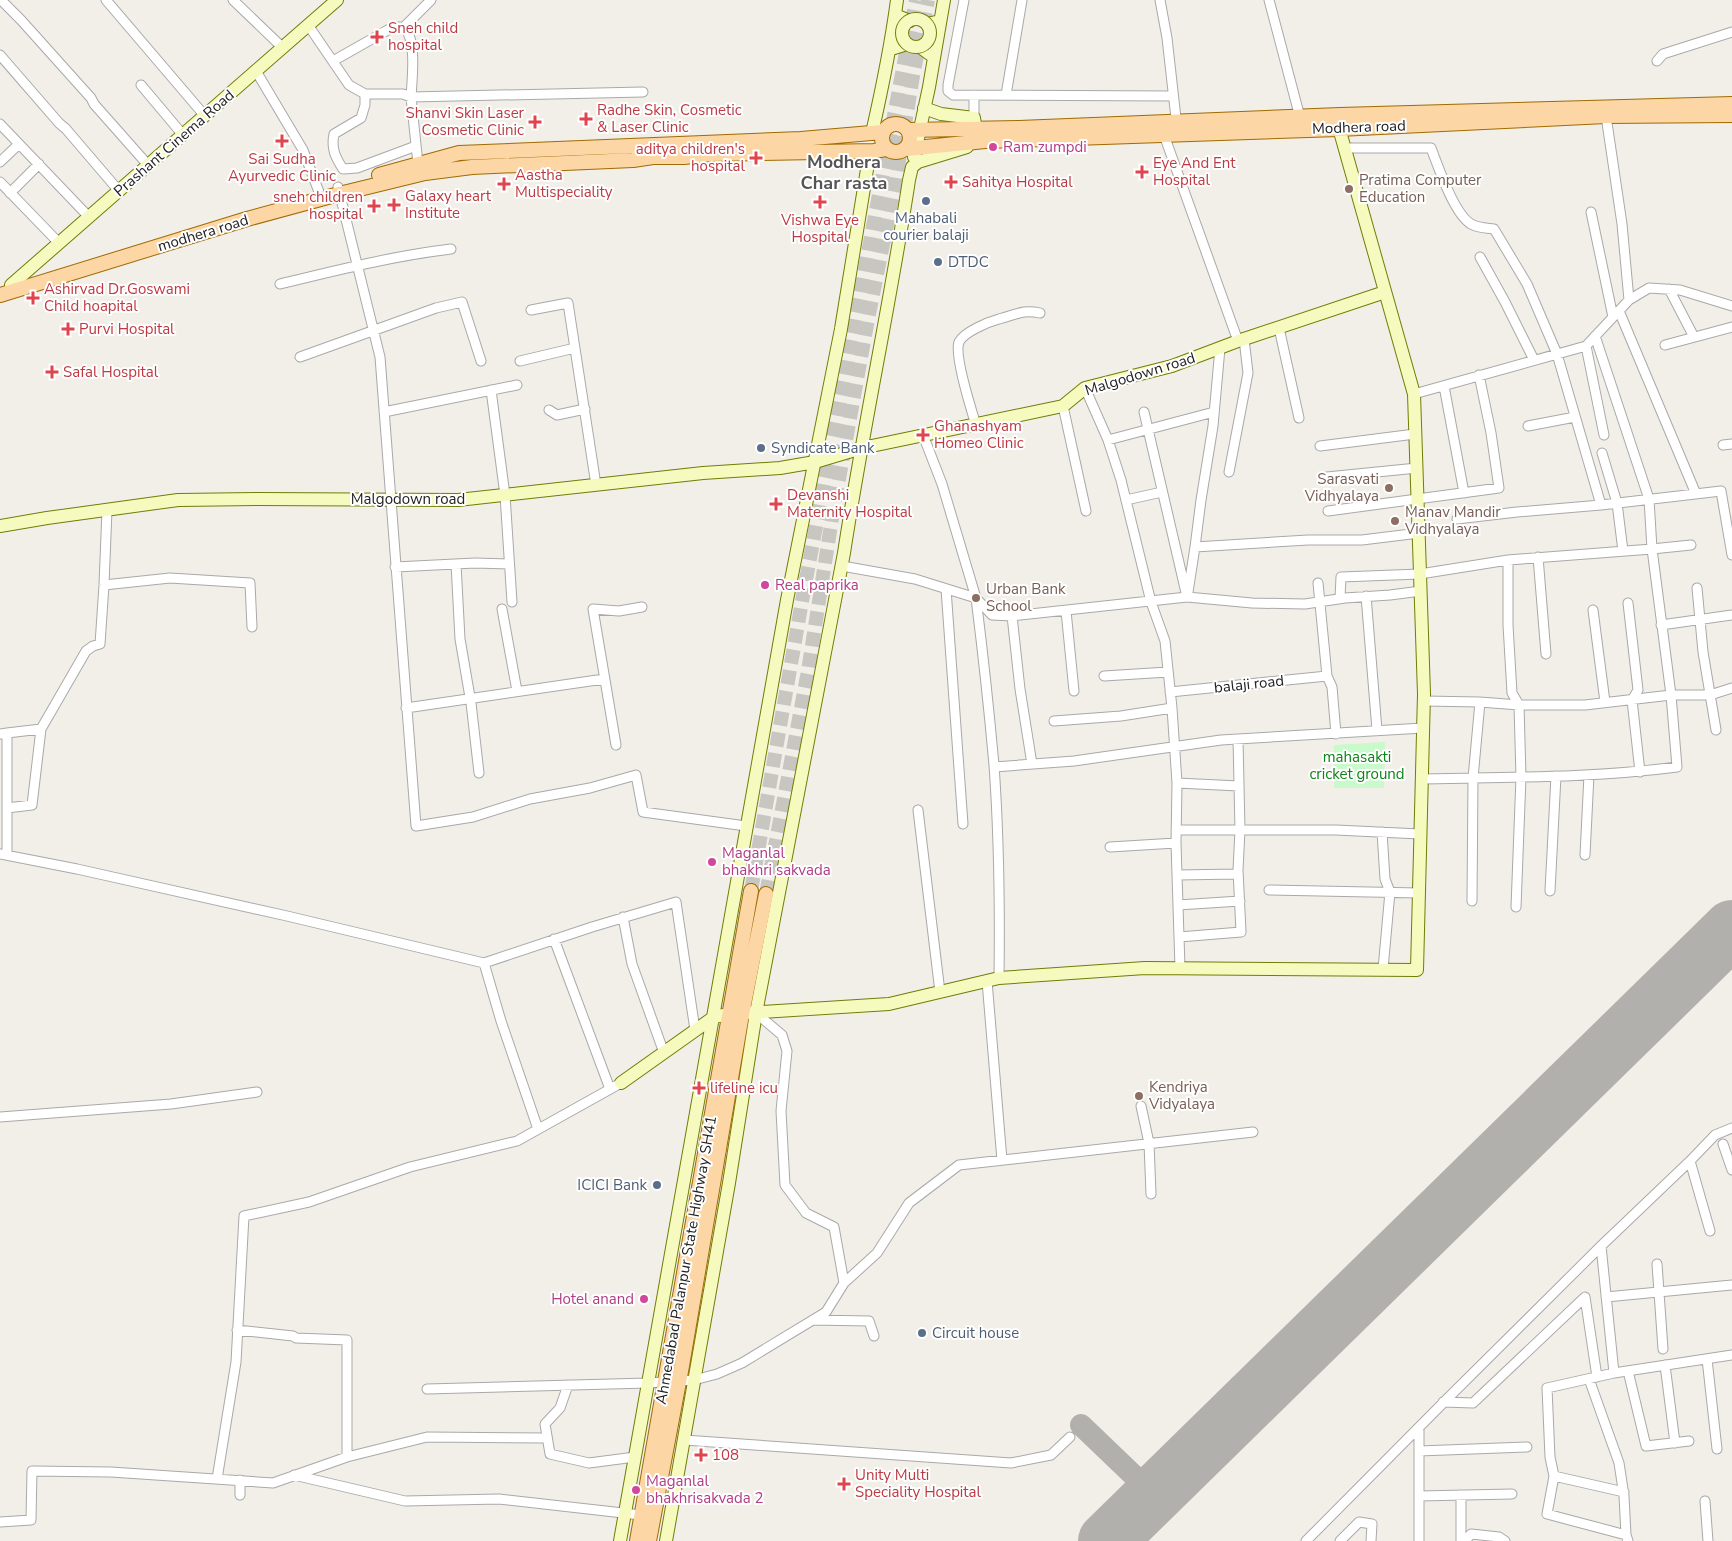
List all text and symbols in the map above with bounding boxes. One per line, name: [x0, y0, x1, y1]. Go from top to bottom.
place label: Sneh child hospital: [388, 18, 458, 55]
marker: Sneh child hospital: [370, 30, 384, 44]
street label: Prashant Cinema Road: [110, 85, 238, 201]
place label: Radhe Skin, Cosmetic & Laser Clinic: [597, 100, 742, 137]
place label: Shanvi Skin Laser Cosmetic Clinic: [406, 103, 525, 140]
marker: Radhe Skin, Cosmetic & Laser Clinic: [579, 112, 593, 126]
marker: Shanvi Skin Laser Cosmetic Clinic: [528, 115, 542, 129]
street label: Modhera road: [1312, 115, 1406, 139]
marker: Sai Sudha Ayurvedic Clinic: [275, 134, 289, 148]
place label: Ram zumpdi: [1003, 137, 1087, 157]
place label: aditya children's hospital: [636, 139, 746, 176]
marker: Ram zumpdi: [987, 141, 999, 153]
place label: Sai Sudha Ayurvedic Clinic: [228, 149, 336, 186]
district label: Modhera Char rasta: [801, 150, 887, 195]
marker: aditya children's hospital: [749, 151, 763, 165]
place label: Eye And Ent Hospital: [1153, 153, 1236, 190]
place label: Aastha Multispeciality: [515, 165, 613, 202]
marker: Eye And Ent Hospital: [1135, 165, 1149, 179]
place label: Pratima Computer Education: [1359, 170, 1482, 207]
place label: Sahitya Hospital: [962, 172, 1073, 192]
marker: Sahitya Hospital: [944, 175, 958, 189]
marker: Aastha Multispeciality: [497, 177, 511, 191]
marker: Pratima Computer Education: [1343, 183, 1355, 195]
place label: Galaxy heart Institute: [405, 186, 492, 223]
place label: sneh children hospital: [273, 187, 364, 224]
marker: Vishwa Eye Hospital: [813, 195, 827, 209]
marker: Mahabali courier balaji: [920, 195, 932, 207]
marker: Galaxy heart Institute: [387, 198, 401, 212]
marker: sneh children hospital: [367, 199, 381, 213]
place label: Mahabali courier balaji: [883, 208, 969, 245]
street label: modhera road: [155, 210, 251, 256]
place label: Vishwa Eye Hospital: [780, 210, 859, 247]
place label: DTDC: [948, 252, 989, 272]
marker: DTDC: [932, 256, 944, 268]
place label: Ashirvad Dr.Goswami Child hoapital: [44, 279, 190, 316]
marker: Ashirvad Dr.Goswami Child hoapital: [26, 291, 40, 305]
place label: Purvi Hospital: [79, 319, 175, 339]
marker: Purvi Hospital: [61, 322, 75, 336]
street label: Malgodown road: [1082, 348, 1198, 400]
place label: Safal Hospital: [63, 362, 159, 382]
marker: Safal Hospital: [45, 365, 59, 379]
place label: Ghanashyam Homeo Clinic: [934, 416, 1024, 453]
marker: Ghanashyam Homeo Clinic: [916, 428, 930, 442]
place label: Syndicate Bank: [771, 438, 875, 458]
marker: Syndicate Bank: [755, 442, 767, 454]
place label: Sarasvati Vidhyalaya: [1304, 469, 1379, 506]
marker: Sarasvati Vidhyalaya: [1383, 482, 1395, 494]
place label: Devanshi Maternity Hospital: [787, 485, 913, 522]
street label: Malgodown road: [351, 489, 465, 509]
marker: Devanshi Maternity Hospital: [769, 497, 783, 511]
place label: Manav Mandir Vidhyalaya: [1404, 502, 1501, 539]
marker: Manav Mandir Vidhyalaya: [1389, 515, 1401, 527]
place label: Real paprika: [775, 575, 859, 595]
marker: Real paprika: [759, 579, 771, 591]
place label: Urban Bank School: [986, 579, 1066, 616]
marker: Urban Bank School: [970, 592, 982, 604]
street label: balaji road: [1213, 670, 1285, 698]
park label: mahasakti cricket ground: [1309, 747, 1405, 784]
place label: Maganlal bhakhri sakvada: [722, 843, 831, 880]
marker: Maganlal bhakhri sakvada: [706, 856, 718, 868]
place label: Kendriya Vidyalaya: [1148, 1077, 1215, 1114]
place label: lifeline icu: [710, 1078, 778, 1098]
marker: lifeline icu: [692, 1081, 706, 1095]
marker: Kendriya Vidyalaya: [1133, 1090, 1145, 1102]
street label: Ahmedabad Palanpur State Highway SH41: [651, 1114, 721, 1406]
place label: ICICI Bank: [577, 1175, 647, 1195]
marker: ICICI Bank: [651, 1179, 663, 1191]
place label: Hotel anand: [551, 1289, 634, 1309]
marker: Hotel anand: [638, 1293, 650, 1305]
place label: Circuit house: [932, 1323, 1019, 1343]
marker: Circuit house: [916, 1327, 928, 1339]
place label: 108: [712, 1445, 739, 1465]
marker: 108: [694, 1448, 708, 1462]
place label: Unity Multi Speciality Hospital: [855, 1465, 982, 1502]
place label: Maganlal bhakhrisakvada 2: [646, 1471, 764, 1508]
marker: Unity Multi Speciality Hospital: [837, 1477, 851, 1491]
marker: Maganlal bhakhrisakvada 2: [630, 1484, 642, 1496]

